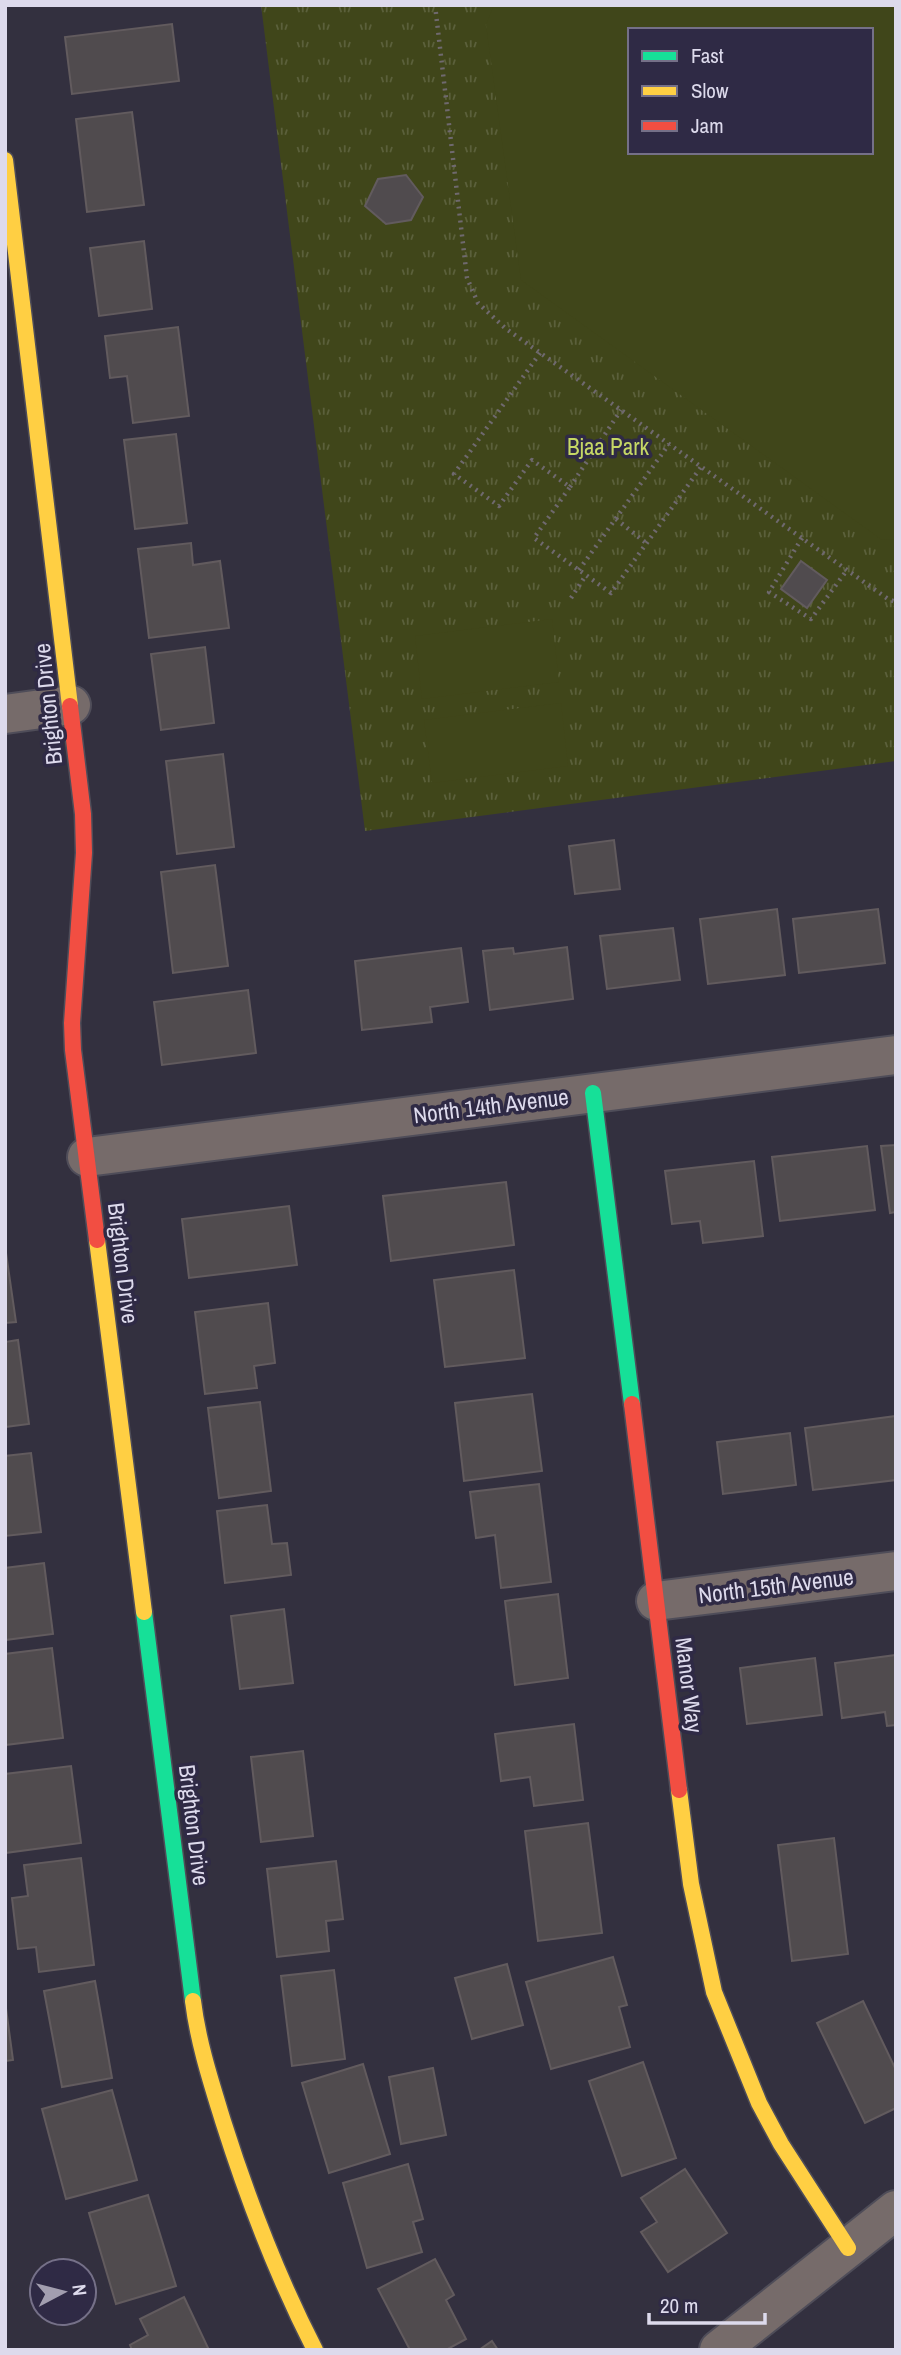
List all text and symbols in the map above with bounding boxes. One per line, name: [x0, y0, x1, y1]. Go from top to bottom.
legend: [628, 28, 873, 154]
text: Fast: [691, 41, 724, 70]
text: Slow: [691, 76, 729, 105]
text: Jam: [691, 111, 724, 140]
park label: Bjaa Park: [567, 431, 649, 462]
street label: Brighton Drive: [26, 642, 69, 766]
street label: North 14th Avenue: [412, 1081, 570, 1130]
street label: Brighton Drive: [101, 1201, 146, 1325]
street label: North 15th Avenue: [697, 1561, 855, 1610]
street label: Manor Way: [668, 1636, 711, 1735]
street label: Brighton Drive: [172, 1763, 217, 1887]
north arrow: [28, 2257, 98, 2327]
scale bar: [649, 2282, 764, 2326]
text: N: [66, 2283, 93, 2297]
text: 20 m: [660, 2291, 698, 2320]

